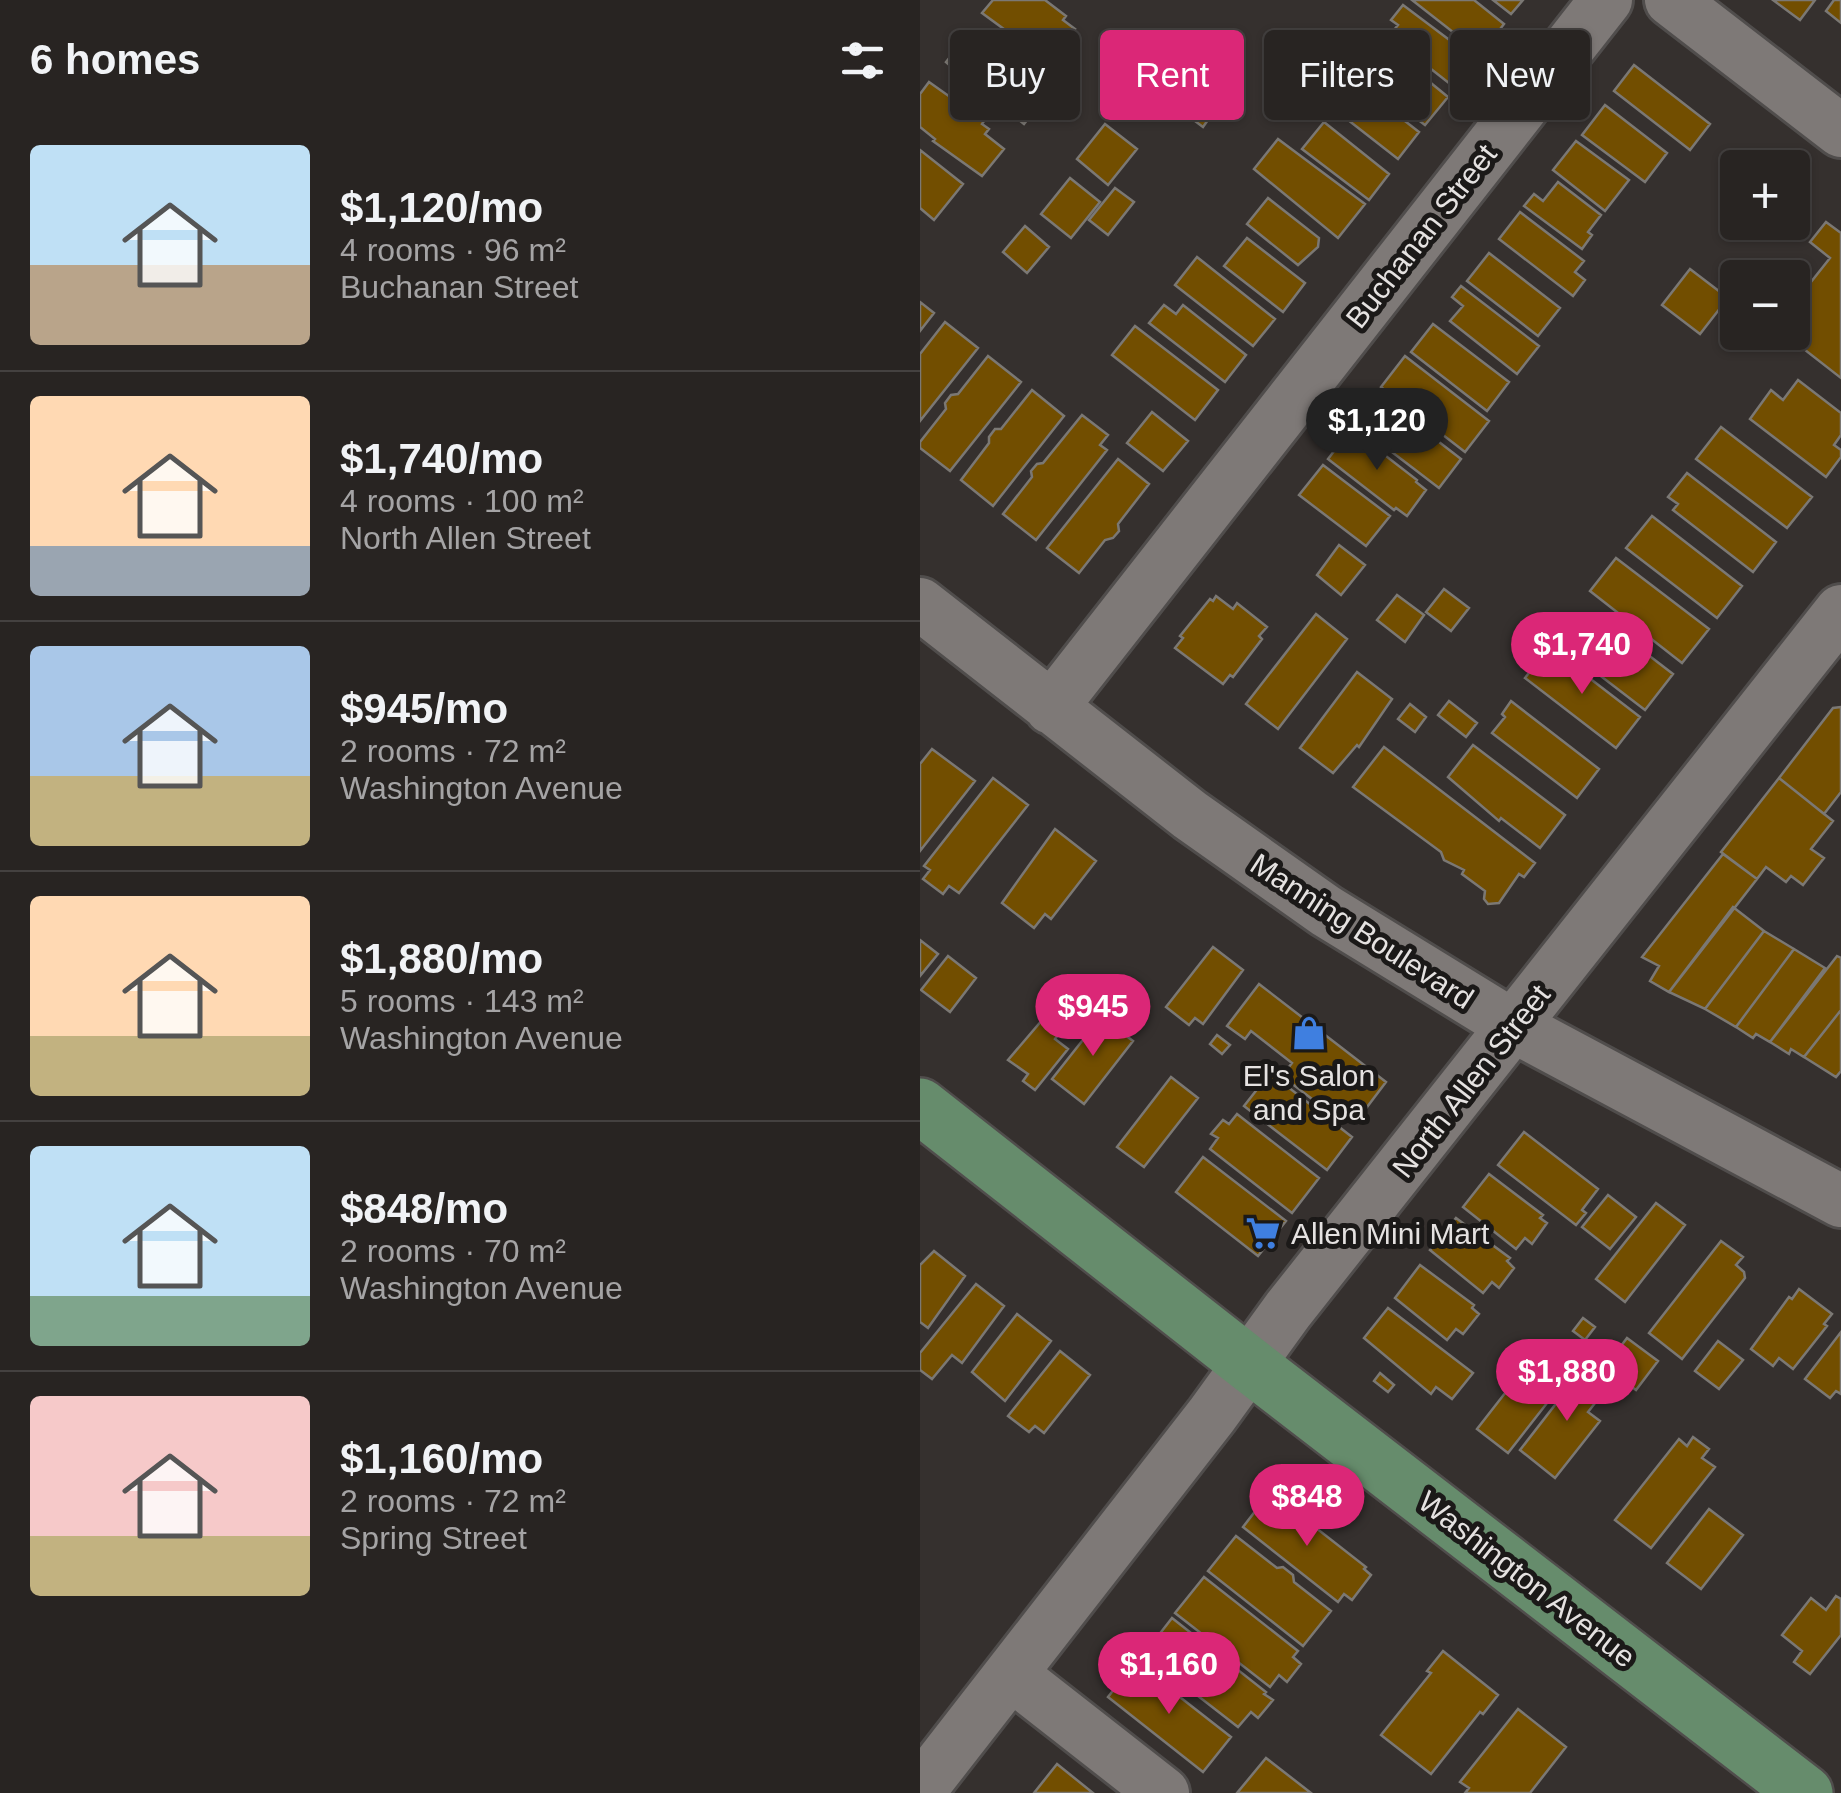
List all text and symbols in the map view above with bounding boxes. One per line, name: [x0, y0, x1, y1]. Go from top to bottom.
chip: Buy: [950, 30, 1080, 120]
chip: Rent: [1100, 30, 1244, 120]
chip: Filters: [1264, 30, 1430, 120]
chip: New: [1450, 30, 1590, 120]
icon: filters: [835, 33, 890, 88]
text: 6 homes: [30, 36, 200, 83]
street label: Buchanan Street: [1339, 137, 1503, 334]
map controls: [1720, 150, 1810, 350]
button: +: [1720, 150, 1810, 240]
text: $1,120/mo: [340, 184, 543, 231]
icon: home: [110, 185, 230, 305]
text: 4 rooms · 96 m²: [340, 232, 566, 268]
button: −: [1720, 260, 1810, 350]
text: Buchanan Street: [340, 269, 578, 305]
pin: $1,120: [1296, 388, 1458, 473]
text: $1,120: [1328, 402, 1426, 438]
text: $1,740/mo: [340, 435, 543, 482]
icon: home: [110, 436, 230, 556]
text: 4 rooms · 100 m²: [340, 483, 584, 519]
text: North Allen Street: [340, 520, 591, 556]
pin: $1,740: [1501, 612, 1663, 697]
text: $1,740: [1533, 626, 1631, 662]
text: $945/mo: [340, 685, 508, 732]
icon: home: [110, 686, 230, 806]
text: 2 rooms · 72 m²: [340, 733, 566, 769]
text: Washington Avenue: [340, 770, 623, 806]
street label: Manning Boulevard: [1245, 847, 1479, 1015]
text: $1,880/mo: [340, 935, 543, 982]
icon: home: [110, 936, 230, 1056]
pin: $945: [1034, 974, 1152, 1059]
street label: North Allen Street: [1386, 978, 1557, 1184]
text: 5 rooms · 143 m²: [340, 983, 584, 1019]
text: $945: [1057, 988, 1129, 1024]
shop icon: El's Salon and Spa: [1290, 1014, 1328, 1052]
text: Washington Avenue: [340, 1020, 623, 1056]
place label: El's Salon and Spa: [1243, 1059, 1375, 1126]
text: $848/mo: [340, 1185, 508, 1232]
icon: home: [110, 1186, 230, 1306]
supermarket icon: Allen Mini Mart: [1244, 1214, 1282, 1252]
place label: Allen Mini Mart: [1291, 1217, 1490, 1250]
text: 2 rooms · 70 m²: [340, 1233, 566, 1269]
text: Washington Avenue: [340, 1270, 623, 1306]
pin: $1,880: [1486, 1339, 1648, 1424]
text: $1,880: [1518, 1353, 1616, 1389]
text: $1,160/mo: [340, 1435, 543, 1482]
icon: home: [110, 1436, 230, 1556]
pin: $848: [1248, 1464, 1366, 1549]
text: $848: [1271, 1478, 1343, 1514]
text: 2 rooms · 72 m²: [340, 1483, 566, 1519]
street label: Washington Avenue: [1412, 1484, 1642, 1674]
text: Spring Street: [340, 1520, 527, 1556]
pin: $1,160: [1088, 1632, 1250, 1717]
text: $1,160: [1120, 1646, 1218, 1682]

